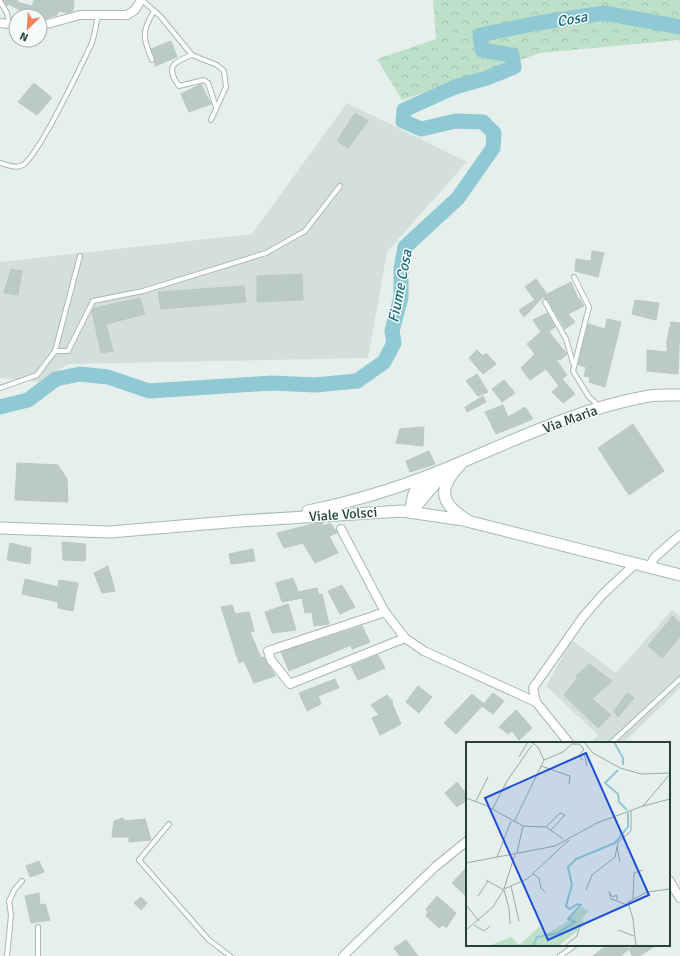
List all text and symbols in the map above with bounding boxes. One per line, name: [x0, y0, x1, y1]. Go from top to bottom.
water label: Cosa: [555, 7, 589, 31]
north arrow: [8, 8, 48, 48]
text: N: [18, 29, 30, 44]
water label: Fiume Cosa: [384, 248, 416, 324]
street label: Via Maria: [541, 402, 600, 437]
street label: Viale Volsci: [308, 504, 378, 525]
inset map: [466, 742, 670, 946]

